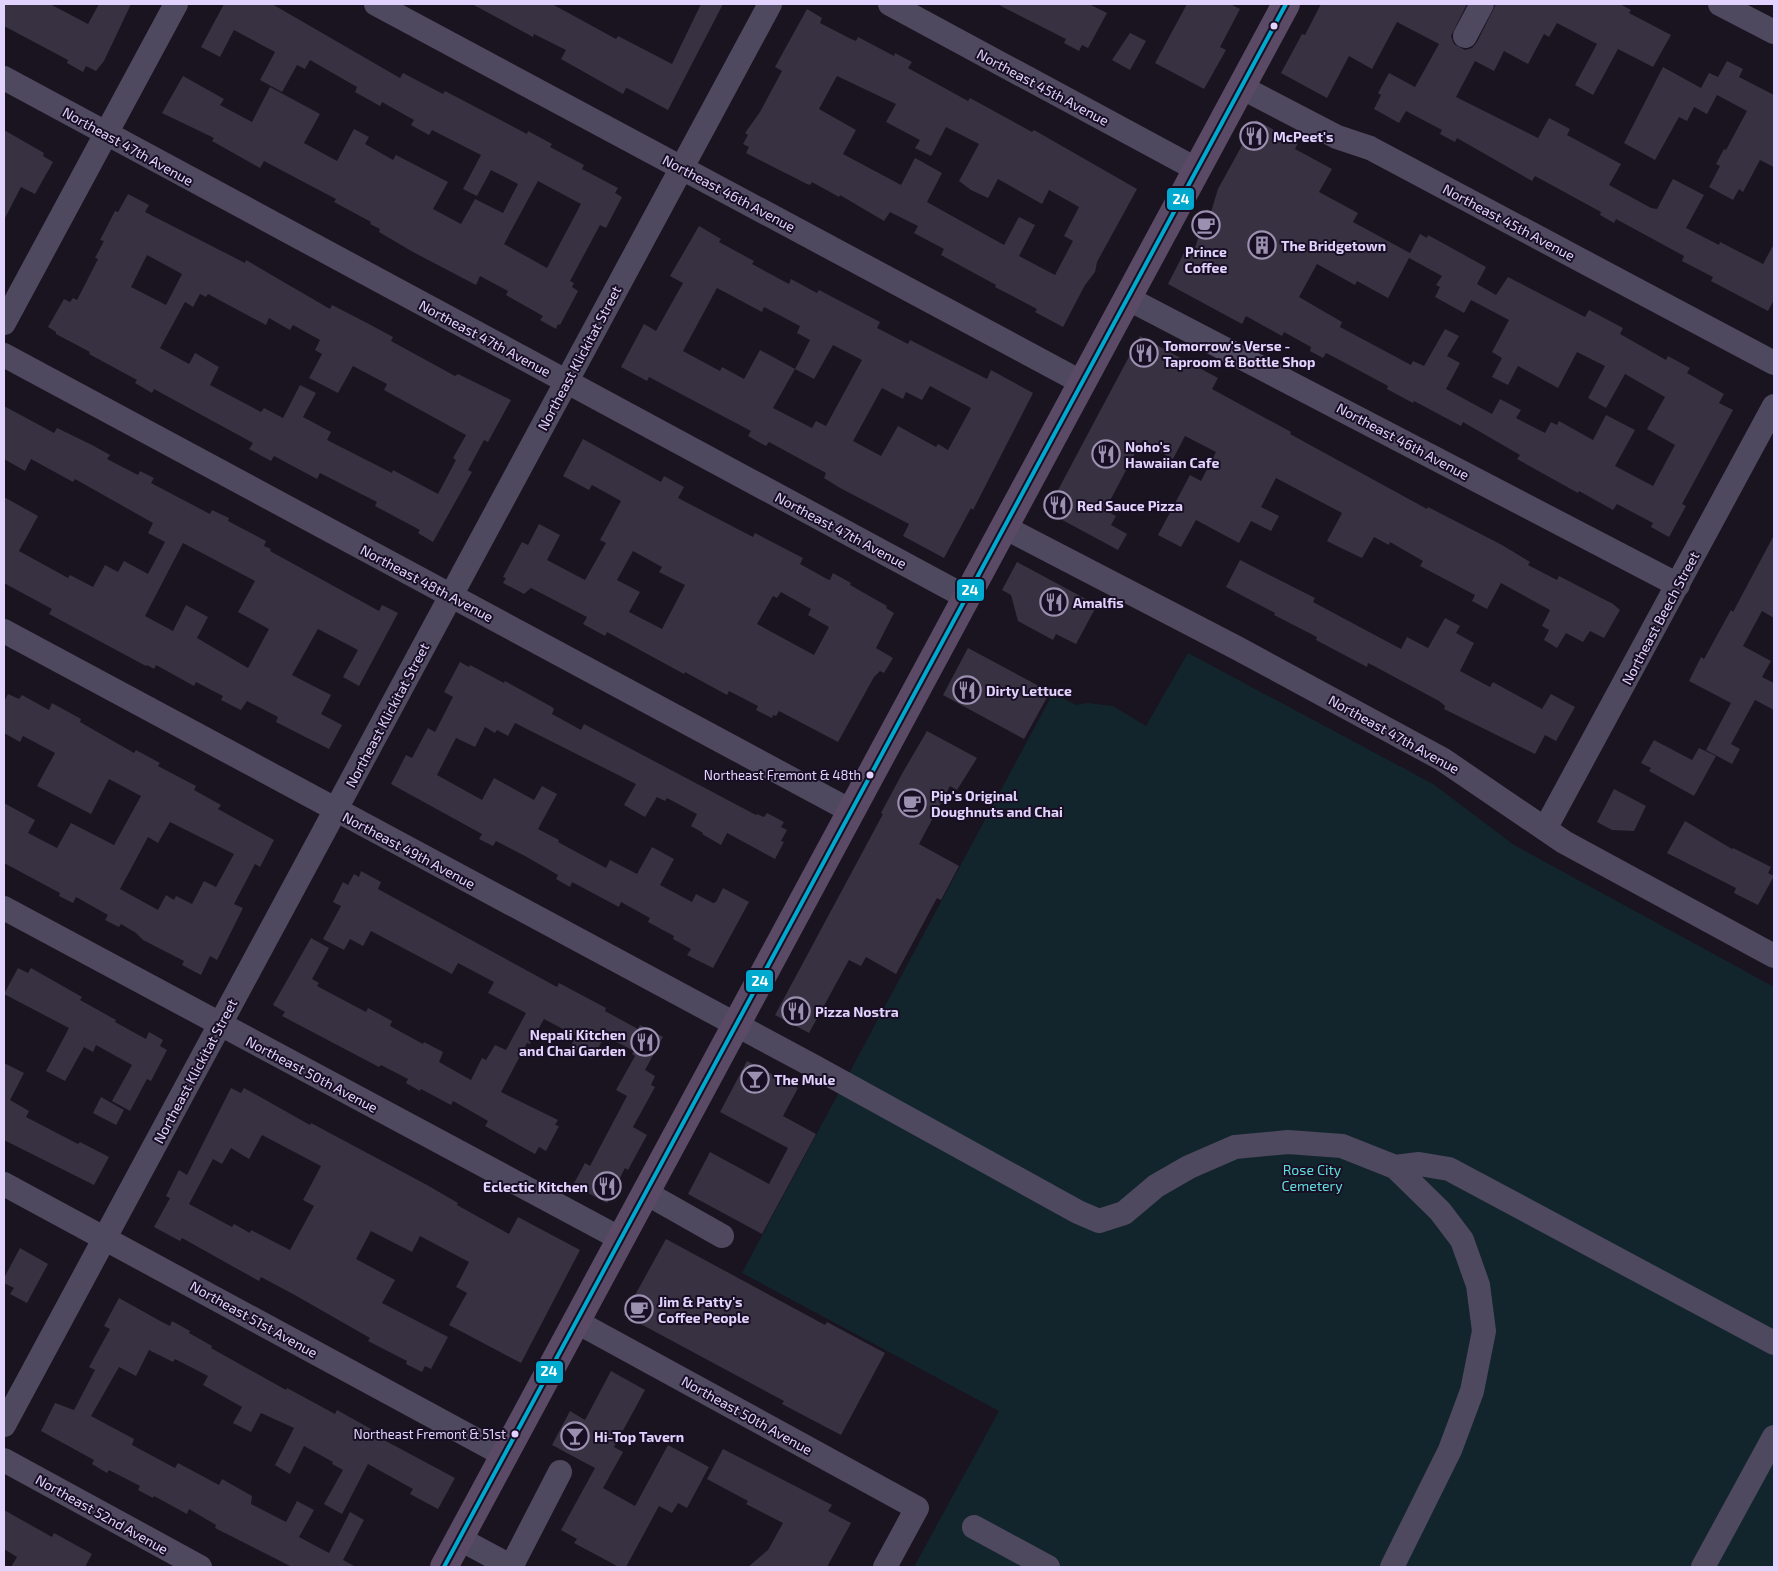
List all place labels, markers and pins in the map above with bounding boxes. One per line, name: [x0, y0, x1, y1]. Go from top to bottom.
unlabelled marker: [1269, 21, 1279, 31]
restaurant icon: McPeet's: [1239, 121, 1269, 151]
place label: McPeet's: [1273, 128, 1333, 145]
cafe icon: Prince Coffee: [1191, 210, 1221, 240]
building icon: The Bridgetown: [1247, 230, 1277, 260]
place label: The Bridgetown: [1281, 237, 1386, 254]
place label: Prince Coffee: [1185, 243, 1227, 276]
place label: Tomorrow's Verse - Taproom & Bottle Shop: [1163, 337, 1316, 370]
restaurant icon: Tomorrow's Verse - Taproom & Bottle Shop: [1129, 338, 1159, 368]
place label: Noho's Hawaiian Cafe: [1125, 438, 1219, 471]
restaurant icon: Noho's Hawaiian Cafe: [1091, 439, 1121, 469]
restaurant icon: Red Sauce Pizza: [1043, 490, 1073, 520]
place label: Red Sauce Pizza: [1077, 497, 1183, 514]
restaurant icon: Amalfis: [1039, 587, 1069, 617]
place label: Amalfis: [1073, 594, 1124, 611]
restaurant icon: Dirty Lettuce: [952, 675, 982, 705]
place label: Dirty Lettuce: [986, 682, 1072, 699]
place label: Northeast Fremont & 48th: [704, 767, 861, 783]
marker: Northeast Fremont & 48th: [865, 770, 875, 780]
place label: Pip's Original Doughnuts and Chai: [931, 787, 1063, 820]
cafe icon: Pip's Original Doughnuts and Chai: [897, 788, 927, 818]
restaurant icon: Pizza Nostra: [781, 996, 811, 1026]
place label: Pizza Nostra: [815, 1003, 899, 1020]
place label: Nepali Kitchen and Chai Garden: [519, 1026, 626, 1059]
restaurant icon: Nepali Kitchen and Chai Garden: [630, 1027, 660, 1057]
bar icon: The Mule: [740, 1064, 770, 1094]
place label: The Mule: [774, 1071, 835, 1088]
restaurant icon: Eclectic Kitchen: [592, 1171, 622, 1201]
place label: Eclectic Kitchen: [483, 1178, 588, 1195]
place label: Jim & Patty's Coffee People: [658, 1293, 750, 1326]
cafe icon: Jim & Patty's Coffee People: [624, 1294, 654, 1324]
bar icon: Hi-Top Tavern: [560, 1421, 590, 1451]
place label: Northeast Fremont & 51st: [354, 1426, 506, 1442]
place label: Hi-Top Tavern: [594, 1428, 684, 1445]
marker: Northeast Fremont & 51st: [510, 1429, 520, 1439]

